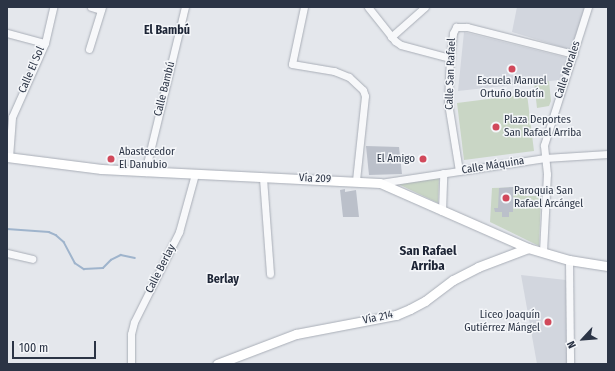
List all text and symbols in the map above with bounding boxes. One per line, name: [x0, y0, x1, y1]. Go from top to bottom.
district label: El Bambú: [144, 24, 190, 38]
street label: Calle San Rafael: [443, 38, 459, 110]
street label: Calle Morales: [552, 39, 584, 101]
street label: Calle El Sol: [16, 45, 48, 95]
street label: Calle Bambú: [152, 60, 178, 118]
marker: Escuela Manuel Ortuño Boutín: [507, 64, 517, 74]
place label: Escuela Manuel Ortuño Boutín: [477, 75, 547, 101]
place label: Plaza Deportes San Rafael Arriba: [504, 114, 581, 140]
marker: Plaza Deportes San Rafael Arriba: [491, 122, 501, 132]
place label: Abastecedor El Danubio: [119, 146, 175, 172]
place label: El Amigo: [377, 152, 415, 166]
marker: Abastecedor El Danubio: [106, 154, 116, 164]
marker: El Amigo: [418, 154, 428, 164]
street label: Calle Máquina: [461, 155, 525, 177]
street label: Vía 209: [299, 172, 331, 186]
place label: Paroquia San Rafael Arcángel: [514, 185, 583, 211]
marker: Paroquia San Rafael Arcángel: [501, 193, 511, 203]
street label: Calle Berlay: [143, 242, 179, 296]
district label: San Rafael Arriba: [400, 244, 456, 275]
district label: Berlay: [207, 273, 239, 287]
street label: Vía 214: [362, 308, 394, 328]
place label: Liceo Joaquín Gutiérrez Mángel: [464, 309, 540, 335]
marker: Liceo Joaquín Gutiérrez Mángel: [543, 317, 553, 327]
north arrow: [563, 319, 603, 359]
scale bar: [14, 333, 98, 359]
text: N: [564, 339, 579, 350]
text: 100 m: [19, 341, 48, 355]

